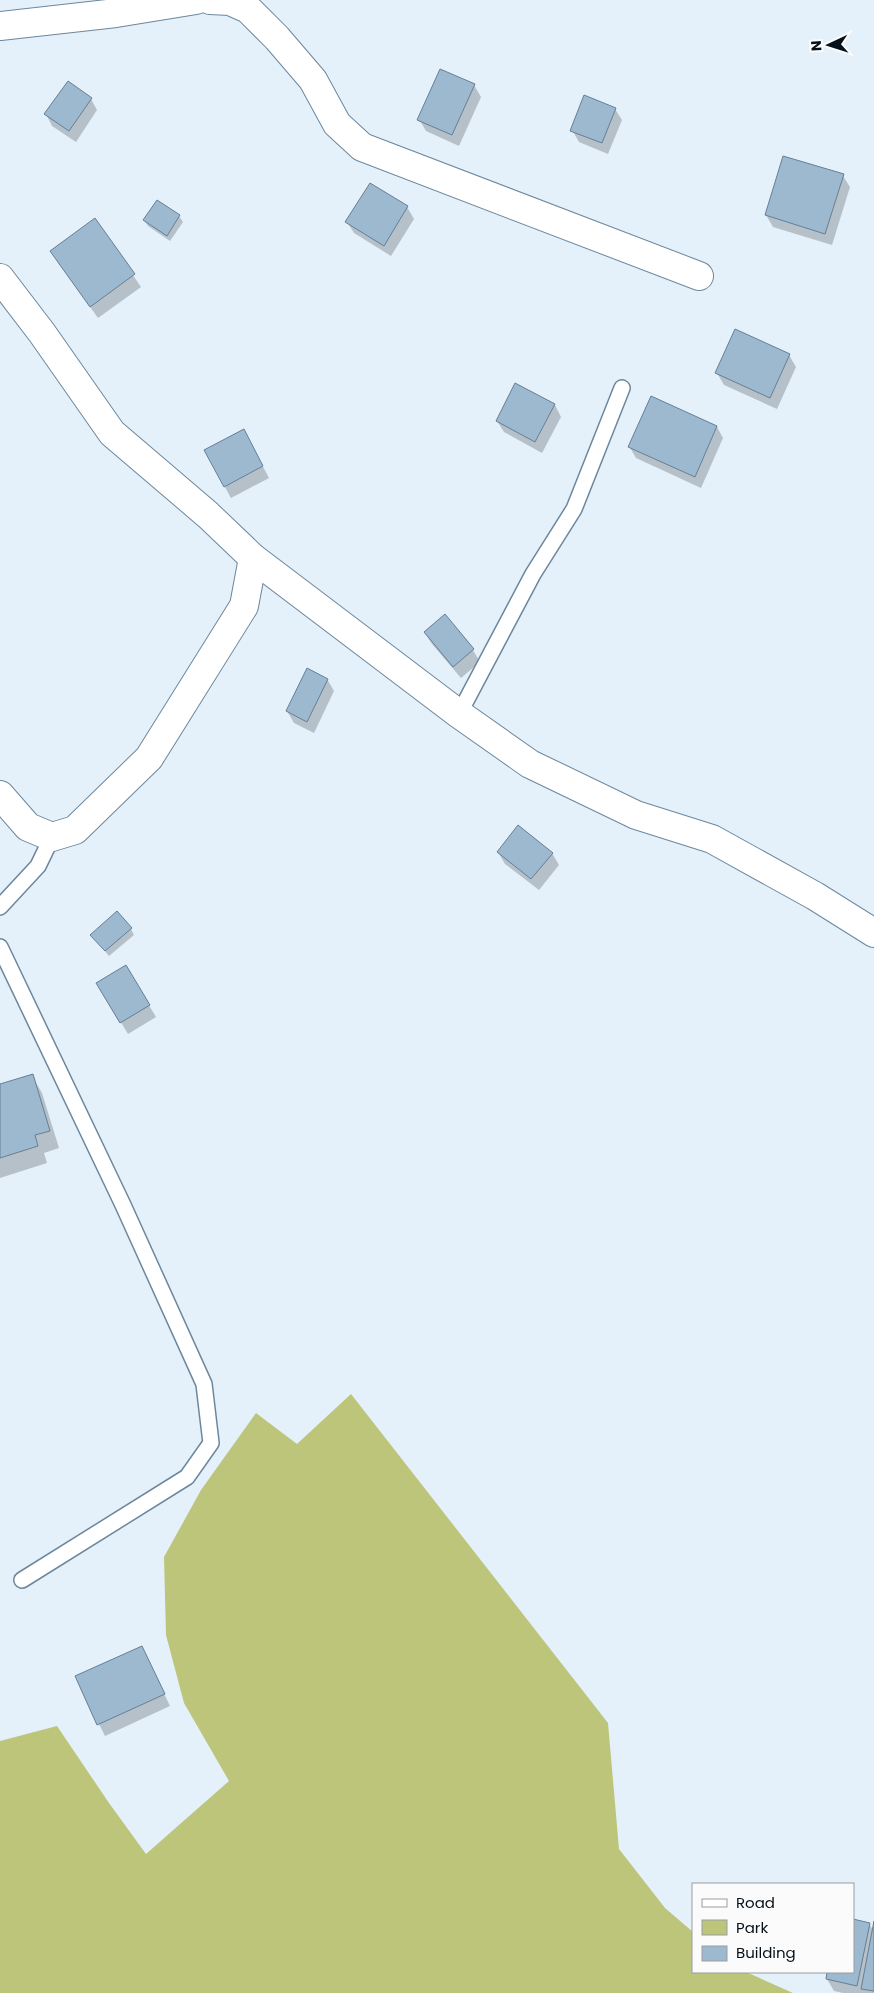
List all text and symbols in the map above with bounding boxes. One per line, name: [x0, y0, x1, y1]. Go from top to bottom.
north arrow: [804, 20, 854, 70]
text: N: [806, 40, 826, 52]
legend: [692, 1883, 854, 1973]
text: Road: [736, 1892, 775, 1913]
text: Park: [736, 1917, 768, 1938]
text: Building: [736, 1942, 796, 1963]

